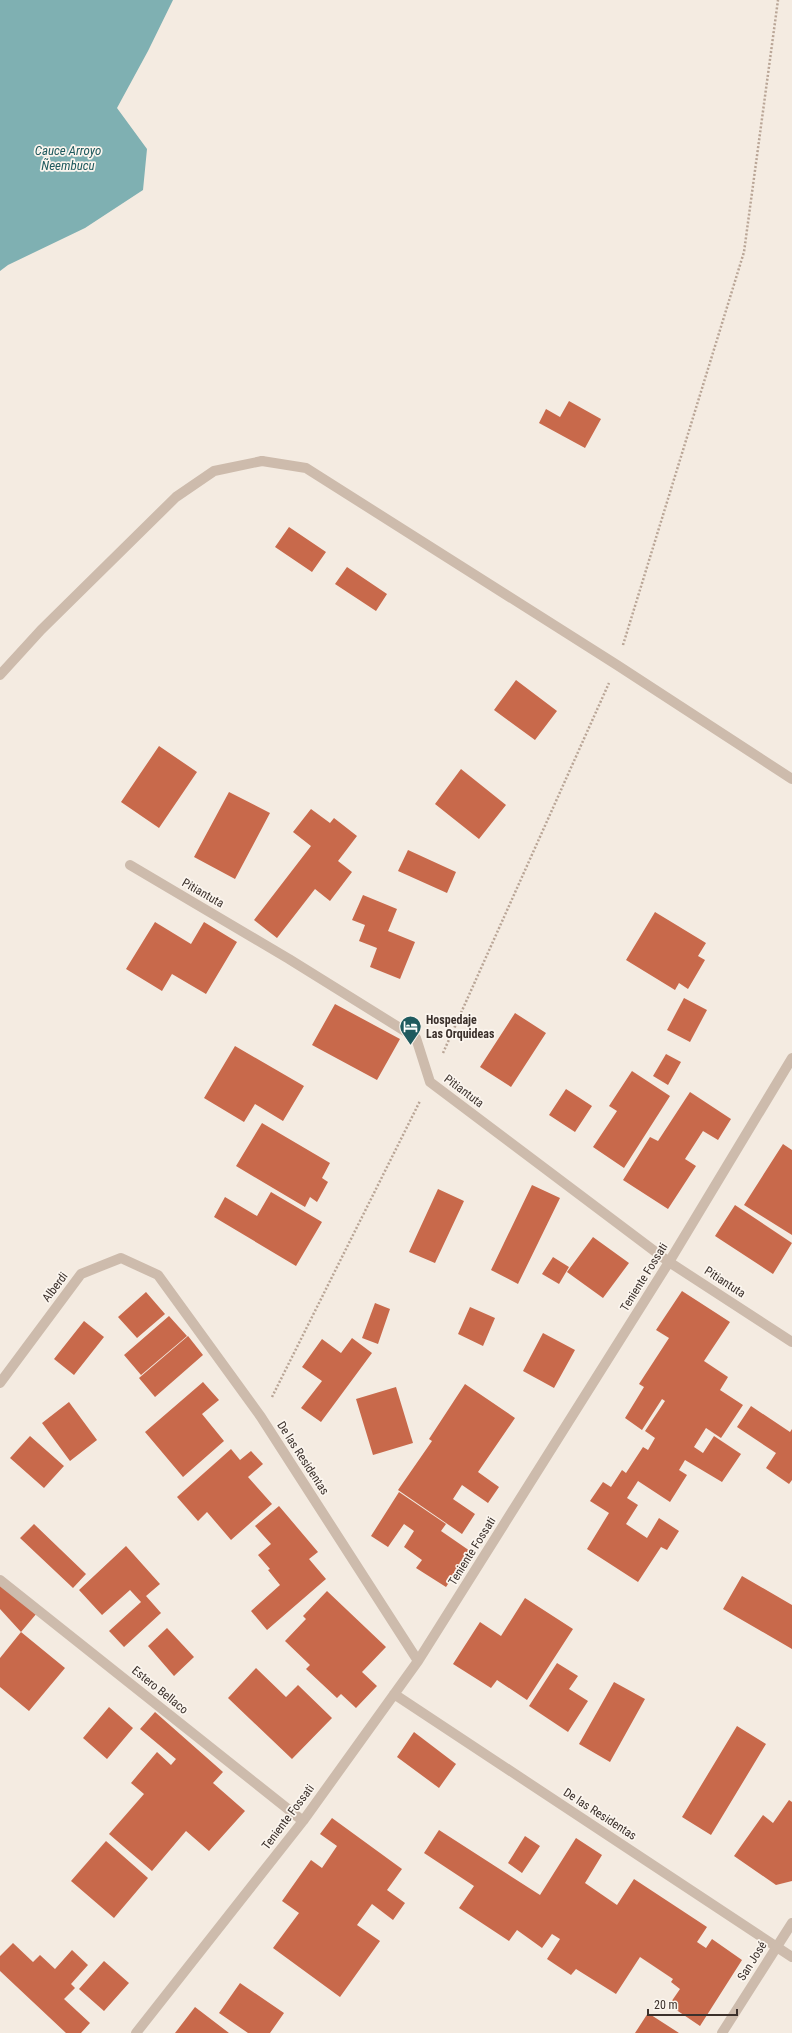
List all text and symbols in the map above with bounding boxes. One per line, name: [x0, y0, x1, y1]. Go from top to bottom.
water label: Cauce Arroyo Ñeembucu: [35, 143, 101, 173]
street label: Pitiantuta: [180, 875, 227, 911]
place label: Hospedaje Las Orquideas: [426, 1013, 495, 1041]
hotel icon: Hospedaje Las Orquideas: [397, 1014, 423, 1047]
street label: Pitiantuta: [441, 1072, 487, 1111]
street label: Teniente Fossati: [617, 1240, 671, 1314]
street label: Pitiantuta: [702, 1264, 748, 1301]
street label: Alberdi: [39, 1269, 71, 1305]
street label: De las Residentas: [274, 1419, 332, 1497]
street label: Teniente Fossati: [445, 1514, 499, 1588]
street label: Estero Bellaco: [129, 1663, 191, 1717]
street label: Teniente Fossati: [259, 1782, 317, 1852]
street label: De las Residentas: [561, 1785, 639, 1843]
street label: San José: [735, 1939, 770, 1983]
scale bar: [648, 1991, 737, 2017]
text: 20 m: [654, 1998, 678, 2012]

